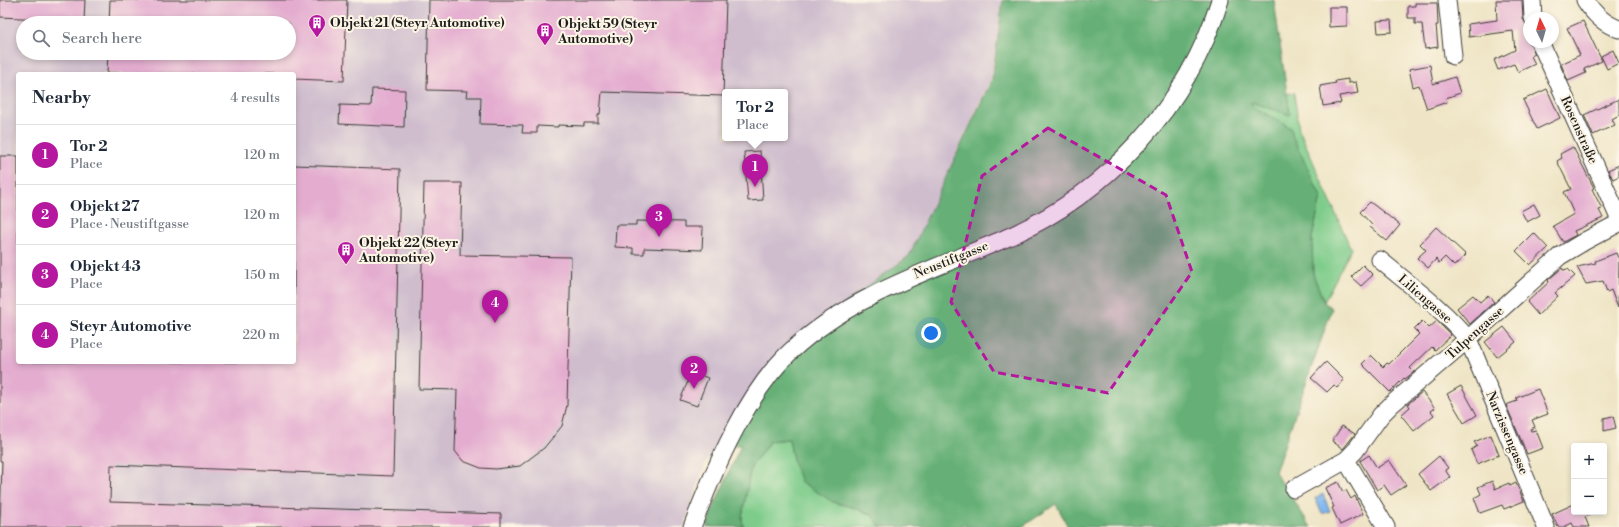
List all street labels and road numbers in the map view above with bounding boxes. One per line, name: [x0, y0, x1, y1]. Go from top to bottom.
street label: Rosenstraße: [1557, 94, 1601, 167]
street label: Neustiftgasse: [911, 238, 991, 282]
street label: Liliengasse: [1395, 271, 1456, 327]
street label: Tulpengasse: [1443, 303, 1508, 363]
street label: Narzissengasse: [1482, 389, 1532, 478]

